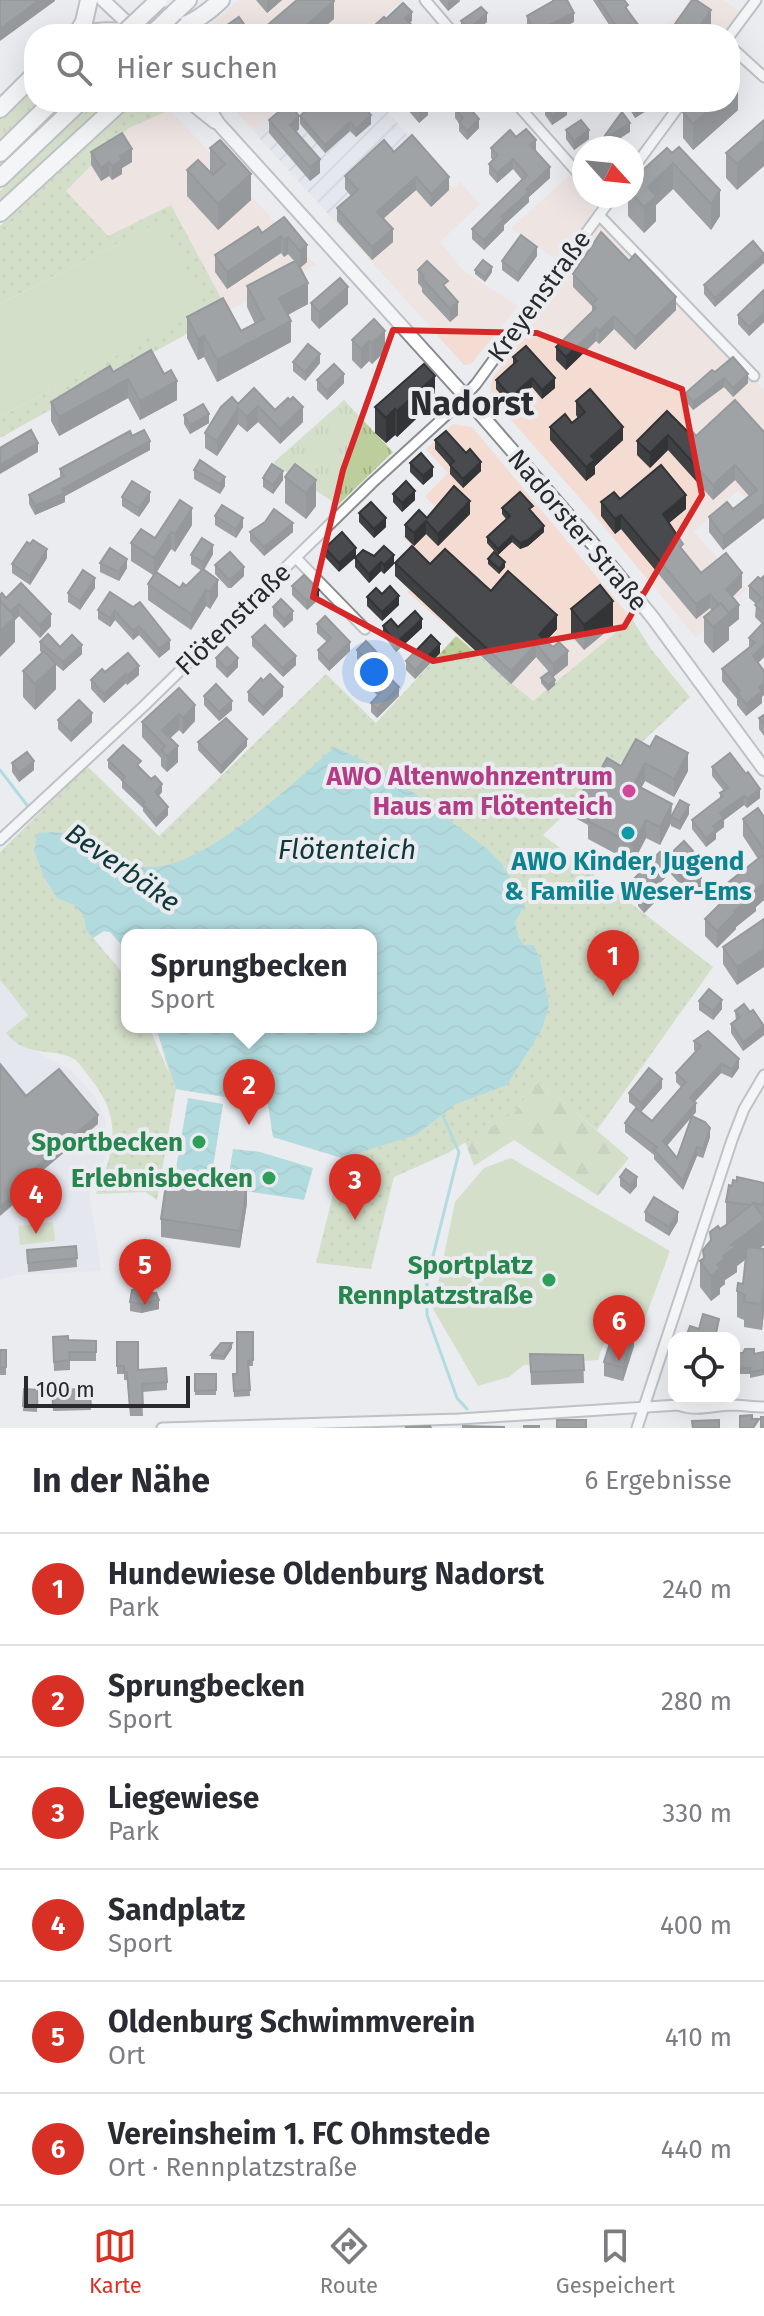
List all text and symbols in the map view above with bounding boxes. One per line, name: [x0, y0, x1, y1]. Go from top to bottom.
search box: [24, 24, 740, 112]
icon: search: [52, 46, 96, 90]
text: Hier suchen: [116, 50, 278, 86]
north arrow: [572, 136, 644, 208]
street label: Kreyenstraße: [481, 224, 598, 368]
district label: Nadorst: [410, 383, 535, 424]
street label: Nadorster Straße: [501, 443, 654, 617]
street label: Flötenstraße: [169, 557, 297, 682]
your location: [354, 652, 394, 692]
place label: AWO Altenwohnzentrum Haus am Flötenteich: [326, 761, 613, 822]
marker: AWO Altenwohnzentrum Haus am Flötenteich: [620, 782, 638, 800]
water label: Beverbäke: [59, 816, 186, 919]
marker: AWO Kinder, Jugend & Familie Weser-Ems: [619, 824, 637, 842]
water label: Flötenteich: [278, 833, 416, 866]
place label: AWO Kinder, Jugend & Familie Weser-Ems: [504, 846, 752, 907]
popup: [121, 929, 377, 1033]
pin: 1: [587, 930, 639, 996]
text: Sprungbecken: [151, 948, 347, 984]
text: Sport: [151, 984, 215, 1015]
pin: 2: [223, 1059, 275, 1125]
place label: Sportbecken: [31, 1127, 183, 1158]
marker: Sportbecken: [190, 1133, 208, 1151]
pin: 3: [329, 1154, 381, 1220]
place label: Erlebnisbecken: [71, 1163, 253, 1194]
pin: 4: [10, 1168, 62, 1234]
marker: Erlebnisbecken: [260, 1169, 278, 1187]
pin: 5: [119, 1239, 171, 1305]
place label: Sportplatz Rennplatzstraße: [337, 1250, 533, 1311]
marker: Sportplatz Rennplatzstraße: [540, 1271, 558, 1289]
pin: 6: [593, 1295, 645, 1361]
map controls: [668, 1332, 740, 1404]
button: locate: [668, 1332, 740, 1404]
scale bar: [24, 1372, 190, 1408]
text: 100 m: [36, 1376, 95, 1403]
text: In der Nähe: [32, 1460, 210, 1501]
text: 6 Ergebnisse: [584, 1465, 732, 1496]
text: Hundewiese Oldenburg Nadorst: [108, 1556, 544, 1592]
text: 1: [52, 1574, 64, 1605]
text: 240 m: [662, 1574, 732, 1605]
text: Park: [108, 1592, 159, 1623]
text: Sprungbecken: [108, 1668, 305, 1704]
text: 2: [51, 1686, 65, 1717]
text: 280 m: [661, 1686, 732, 1717]
text: Sport: [108, 1704, 172, 1735]
text: Liegewiese: [108, 1780, 259, 1816]
text: 3: [51, 1798, 65, 1829]
text: 330 m: [662, 1798, 732, 1829]
text: Park: [108, 1816, 159, 1847]
text: Sandplatz: [108, 1892, 245, 1928]
text: 4: [51, 1910, 65, 1941]
text: 400 m: [660, 1910, 732, 1941]
text: Sport: [108, 1928, 172, 1959]
text: Oldenburg Schwimmverein: [108, 2004, 475, 2040]
text: 5: [51, 2022, 65, 2053]
text: 410 m: [665, 2022, 732, 2053]
text: Ort: [108, 2040, 145, 2071]
text: Vereinsheim 1. FC Ohmstede: [108, 2116, 490, 2152]
text: 6: [51, 2134, 65, 2165]
text: 440 m: [661, 2134, 732, 2165]
text: Ort · Rennplatzstraße: [108, 2152, 357, 2183]
tab: Karte: [89, 2224, 142, 2299]
tab: Route: [320, 2224, 378, 2299]
tab: Gespeichert: [556, 2224, 675, 2299]

